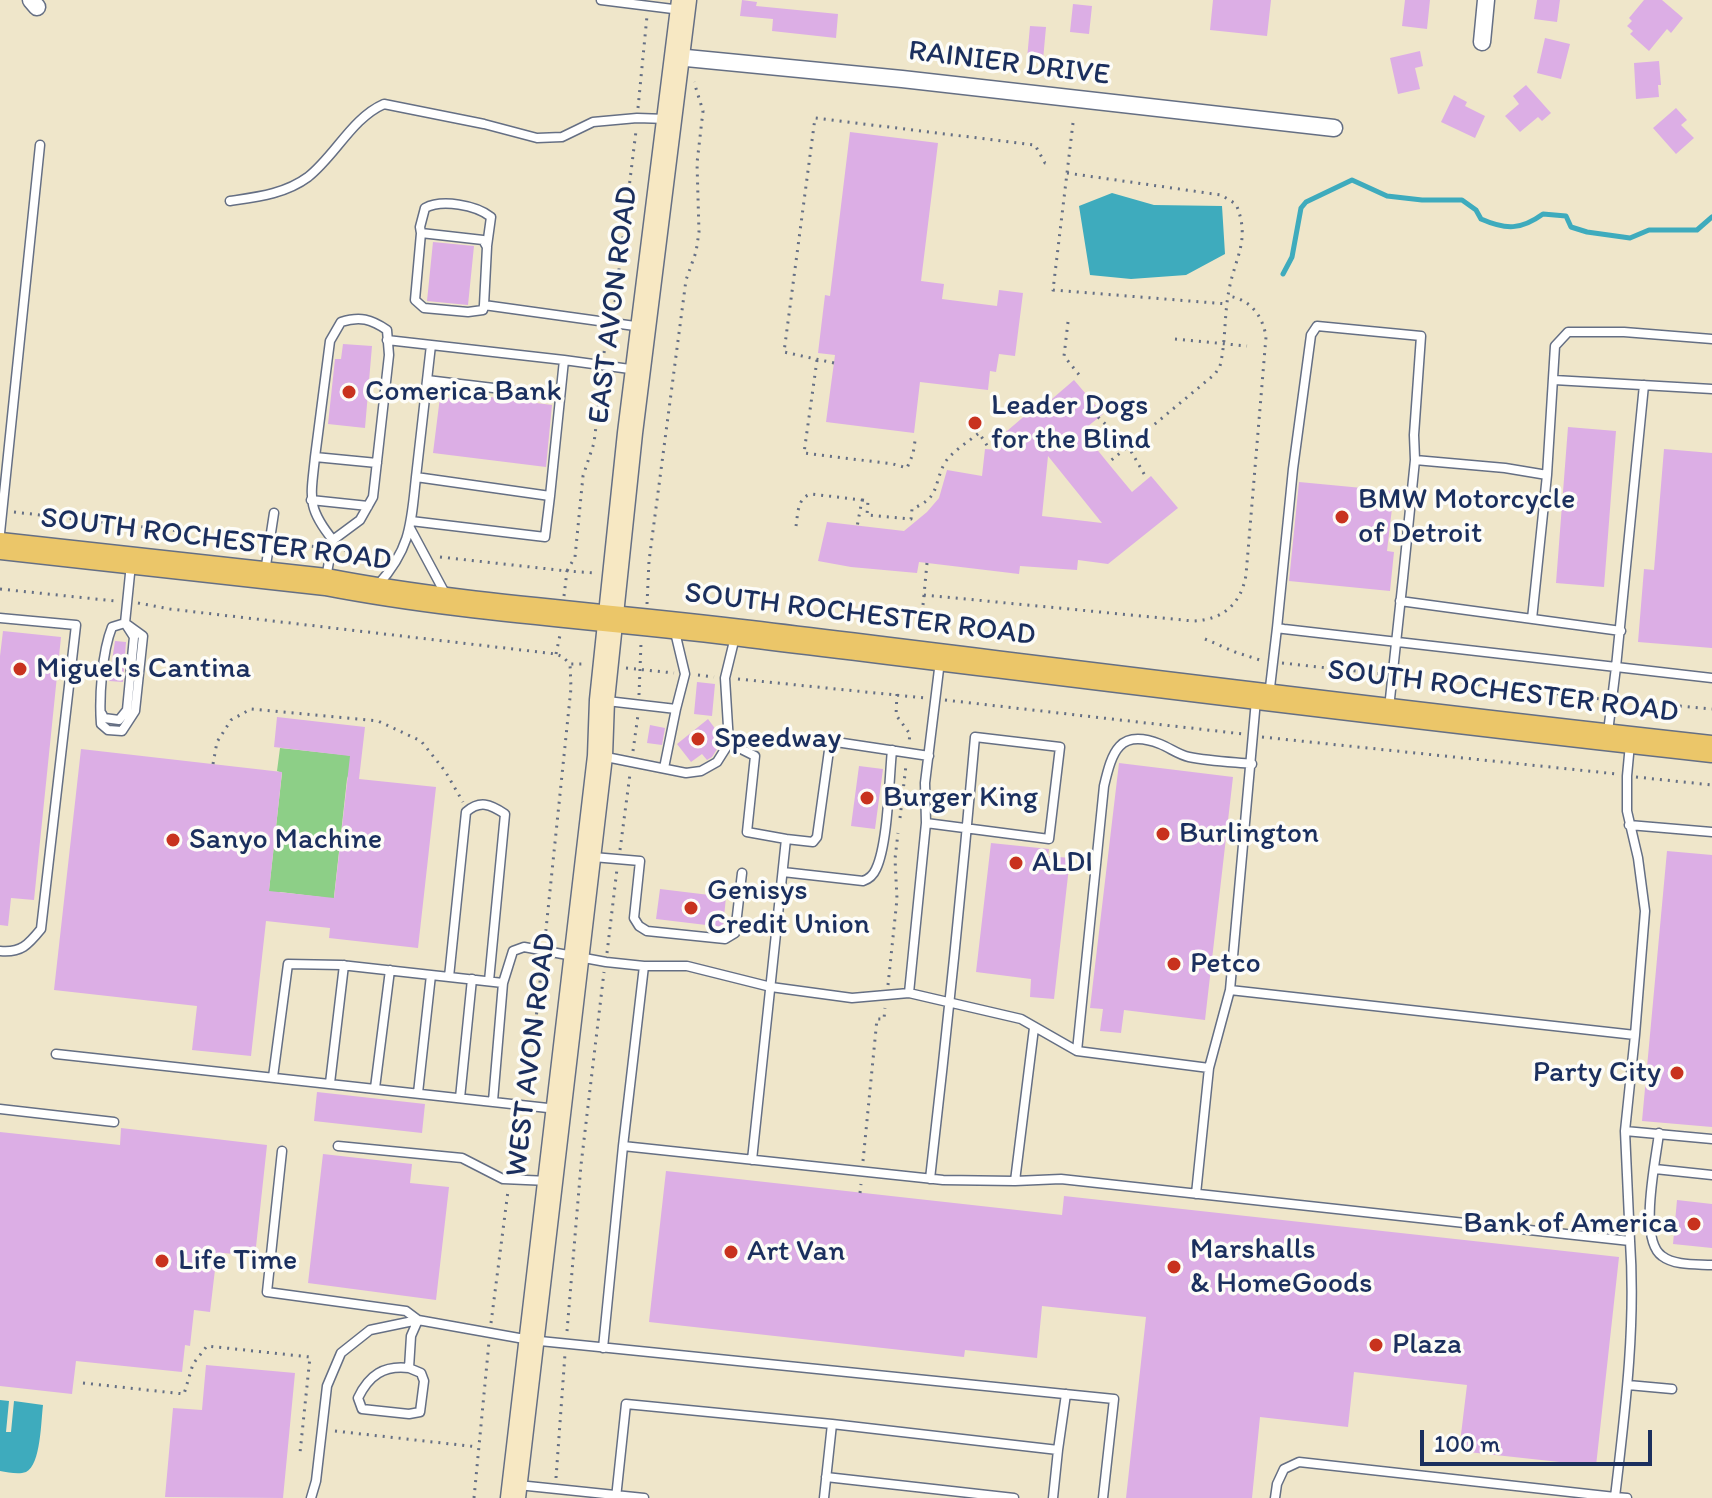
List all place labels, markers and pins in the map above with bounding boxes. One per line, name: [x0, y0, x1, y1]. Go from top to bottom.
place label: Comerica Bank: [365, 374, 562, 410]
marker: Comerica Bank: [340, 383, 358, 401]
place label: Leader Dogs for the Blind: [991, 388, 1151, 458]
marker: Leader Dogs for the Blind: [966, 414, 984, 432]
place label: BMW Motorcycle of Detroit: [1358, 482, 1575, 552]
marker: BMW Motorcycle of Detroit: [1333, 508, 1351, 526]
place label: Miguel's Cantina: [36, 651, 251, 687]
marker: Miguel's Cantina: [11, 660, 29, 678]
place label: Speedway: [714, 721, 841, 757]
marker: Speedway: [689, 730, 707, 748]
place label: Burger King: [883, 780, 1038, 816]
marker: Burger King: [858, 789, 876, 807]
place label: Burlington: [1179, 816, 1319, 852]
place label: Sanyo Machine: [189, 822, 382, 858]
marker: Burlington: [1154, 825, 1172, 843]
marker: Sanyo Machine: [164, 831, 182, 849]
place label: ALDI: [1032, 845, 1093, 881]
marker: ALDI: [1007, 854, 1025, 872]
place label: Genisys Credit Union: [707, 873, 870, 944]
marker: Genisys Credit Union: [682, 899, 700, 917]
place label: Petco: [1190, 946, 1261, 982]
marker: Petco: [1165, 955, 1183, 973]
place label: Party City: [1533, 1055, 1661, 1091]
marker: Party City: [1668, 1064, 1686, 1082]
place label: Bank of America: [1463, 1206, 1678, 1242]
marker: Bank of America: [1685, 1215, 1703, 1233]
place label: Marshalls & HomeGoods: [1190, 1232, 1373, 1302]
place label: Art Van: [747, 1234, 845, 1270]
place label: Life Time: [178, 1243, 297, 1279]
marker: Art Van: [722, 1243, 740, 1261]
marker: Life Time: [153, 1252, 171, 1270]
marker: Marshalls & HomeGoods: [1165, 1258, 1183, 1276]
place label: Plaza: [1392, 1327, 1462, 1363]
marker: Plaza: [1367, 1336, 1385, 1354]

